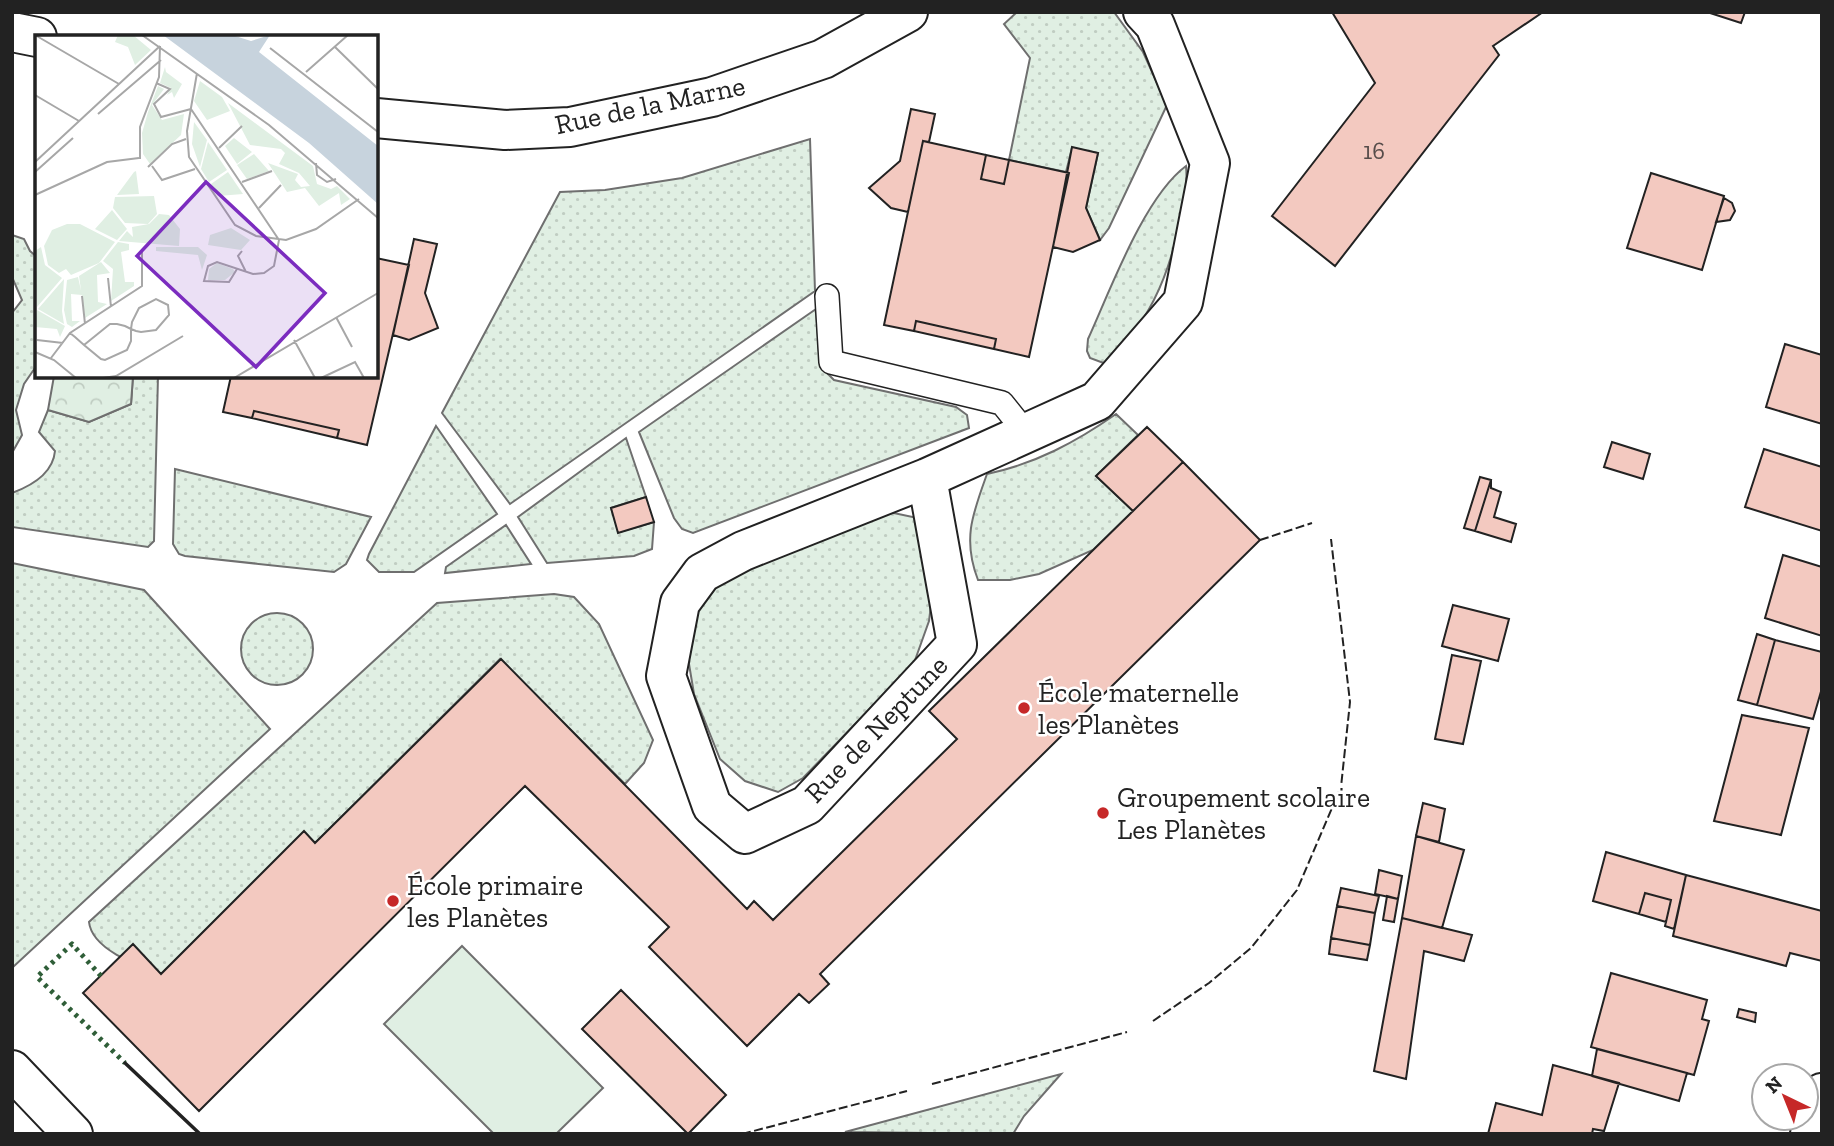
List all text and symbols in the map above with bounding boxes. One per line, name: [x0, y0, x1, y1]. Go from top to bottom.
inset map: [35, 35, 378, 378]
street label: Rue de la Marne: [552, 69, 748, 141]
house number: 16: [1363, 136, 1385, 165]
street label: Rue de Neptune: [798, 649, 954, 809]
place label: École maternelle les Planètes: [1038, 676, 1239, 741]
marker: École maternelle les Planètes: [1016, 700, 1032, 716]
place label: Groupement scolaire Les Planètes: [1117, 781, 1370, 846]
marker: Groupement scolaire Les Planètes: [1095, 805, 1111, 821]
place label: École primaire les Planètes: [407, 869, 583, 934]
marker: École primaire les Planètes: [385, 893, 401, 909]
north arrow: [1750, 1062, 1820, 1132]
text: N: [1761, 1072, 1787, 1098]

